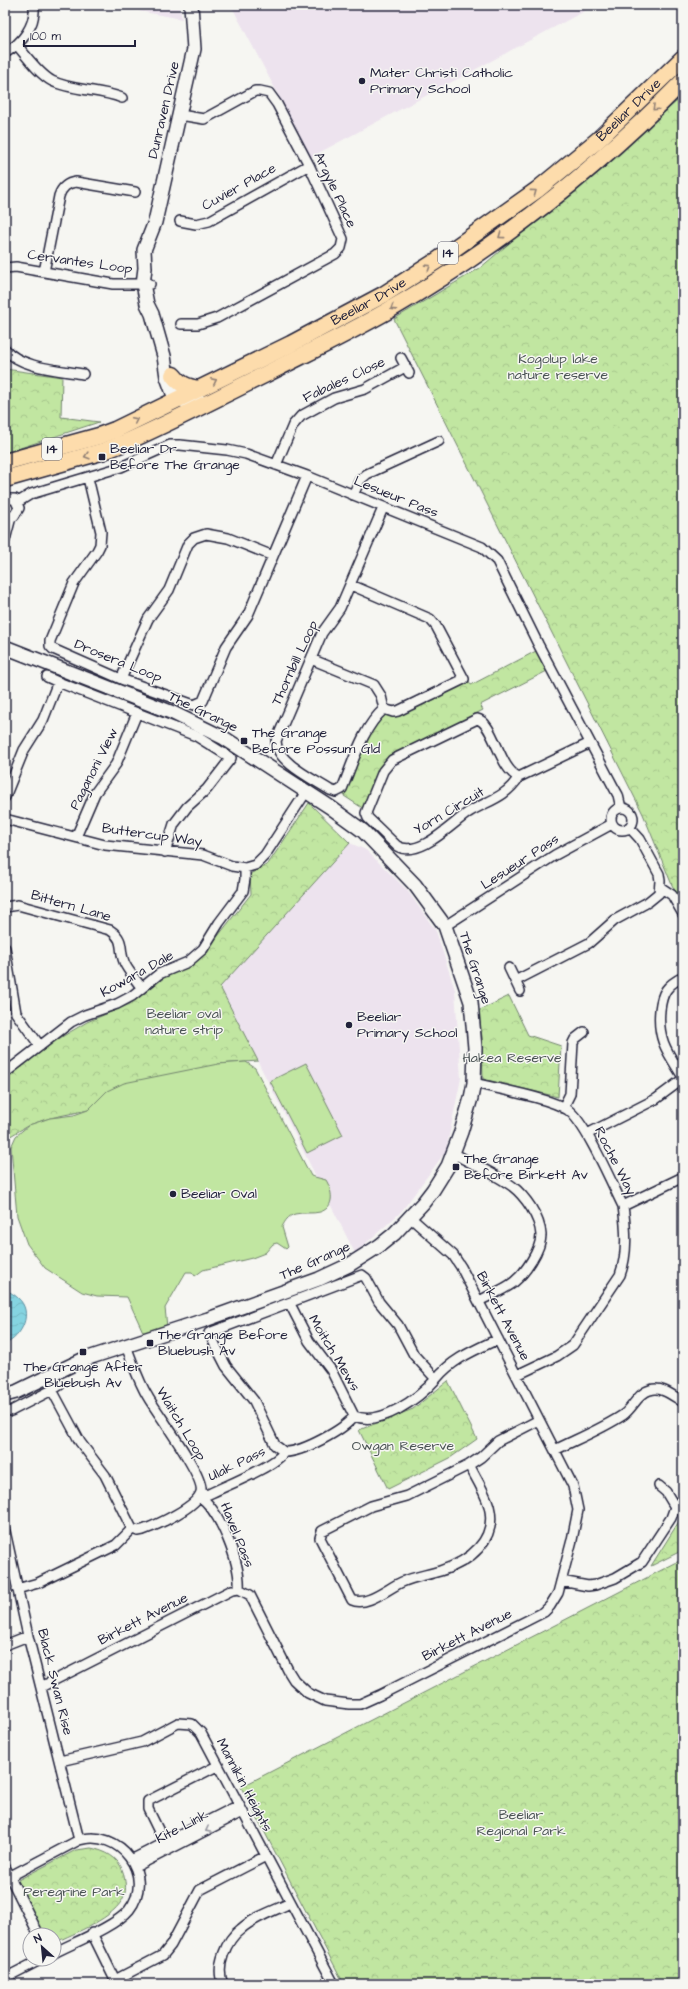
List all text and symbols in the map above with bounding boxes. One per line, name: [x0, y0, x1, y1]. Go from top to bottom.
scale bar: [24, 22, 135, 48]
text: 100 m: [30, 28, 61, 45]
street label: Dunraven Drive: [143, 59, 185, 161]
place label: Mater Christi Catholic Primary School: [370, 63, 513, 99]
street label: Beeliar Drive: [592, 74, 666, 146]
marker: Mater Christi Catholic Primary School: [357, 76, 367, 86]
one-way arrow: [652, 103, 660, 111]
street label: Argyle Place: [309, 149, 361, 232]
street label: Cuvier Place: [198, 158, 280, 216]
one-way arrow: [530, 189, 537, 197]
one-way arrow: [499, 231, 506, 238]
road number: 14: [438, 242, 458, 264]
street label: Cervantes Loop: [26, 245, 134, 279]
one-way arrow: [423, 264, 430, 271]
street label: Beeliar Drive: [327, 272, 411, 331]
one-way arrow: [390, 303, 397, 310]
park label: Kogolup lake nature reserve: [508, 349, 609, 385]
street label: Fabales Close: [300, 352, 389, 408]
one-way arrow: [210, 378, 218, 386]
one-way arrow: [130, 417, 138, 425]
road number: 14: [42, 438, 62, 460]
place label: Beeliar Dr Before The Grange: [110, 439, 240, 475]
one-way arrow: [83, 451, 90, 460]
marker: Beeliar Dr Before The Grange: [97, 452, 107, 462]
street label: Lesueur Pass: [351, 471, 441, 523]
street label: Thornbill Loop: [267, 617, 323, 709]
street label: Drosera Loop: [71, 634, 165, 688]
street label: The Grange: [165, 687, 242, 738]
place label: The Grange Before Possum Gld: [252, 723, 380, 759]
street label: Paganoni View: [65, 724, 123, 814]
marker: The Grange Before Possum Gld: [239, 736, 249, 746]
street label: Yorn Circuit: [410, 782, 488, 840]
street label: Buttercup Way: [101, 818, 204, 852]
street label: Lesueur Pass: [477, 829, 563, 895]
street label: Bittern Lane: [29, 885, 114, 927]
street label: The Grange: [454, 929, 496, 1007]
street label: Kowara Dale: [97, 945, 178, 1002]
park label: Beeliar oval nature strip: [145, 1004, 223, 1040]
place label: Beeliar Primary School: [357, 1007, 458, 1043]
marker: Beeliar Primary School: [344, 1020, 354, 1030]
park label: Hakea Reserve: [462, 1048, 562, 1068]
street label: Roche Way: [589, 1123, 641, 1199]
place label: The Grange Before Birkett Av: [464, 1149, 588, 1185]
marker: The Grange Before Birkett Av: [451, 1162, 461, 1172]
place label: Beeliar Oval: [181, 1184, 257, 1204]
marker: Beeliar Oval: [168, 1189, 178, 1199]
street label: The Grange: [277, 1236, 354, 1285]
street label: Birkett Avenue: [471, 1268, 535, 1365]
street label: Moitch Mews: [303, 1311, 365, 1395]
place label: The Grange Before Bluebush Av: [158, 1325, 288, 1361]
marker: The Grange Before Bluebush Av: [145, 1338, 155, 1348]
marker: The Grange After Bluebush Av: [78, 1347, 88, 1357]
place label: The Grange After Bluebush Av: [23, 1357, 143, 1393]
street label: Waitch Loop: [151, 1383, 211, 1465]
park label: Owgan Reserve: [352, 1436, 455, 1456]
street label: Ulak Pass: [205, 1442, 269, 1486]
street label: Havel Pass: [215, 1500, 259, 1570]
street label: Birkett Avenue: [95, 1588, 192, 1650]
street label: Birkett Avenue: [419, 1604, 516, 1666]
street label: Black Swan Rise: [32, 1627, 78, 1738]
street label: Mannikin Heights: [211, 1735, 277, 1835]
street label: Kite Link: [152, 1805, 212, 1849]
park label: Beeliar Regional Park: [476, 1805, 566, 1841]
one-way arrow: [204, 1825, 212, 1833]
park label: Peregrine Park: [23, 1882, 125, 1902]
north arrow: [22, 1927, 62, 1967]
text: N: [31, 1930, 44, 1947]

